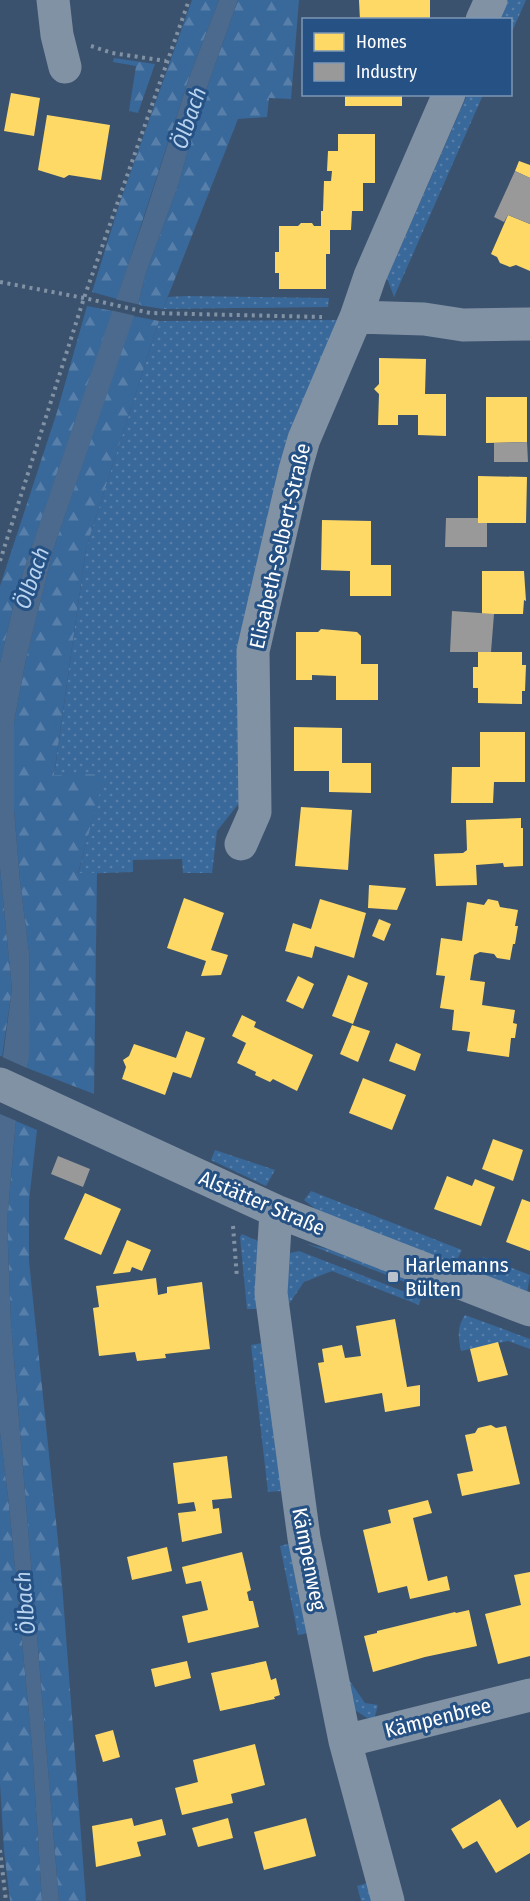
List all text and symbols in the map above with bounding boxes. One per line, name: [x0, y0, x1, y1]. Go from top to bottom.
legend: [302, 18, 512, 96]
text: Homes: [356, 31, 407, 53]
text: Industry: [356, 61, 417, 83]
water label: Ölbach: [166, 84, 212, 152]
street label: Elisabeth-Selbert-Straße: [244, 441, 316, 651]
water label: Ölbach: [9, 544, 55, 612]
street label: Alstätter Straße: [195, 1165, 329, 1241]
place label: Harlemanns Bülten: [405, 1252, 509, 1302]
marker: Harlemanns Bülten: [386, 1270, 400, 1284]
street label: Kämpenweg: [286, 1505, 332, 1613]
water label: Ölbach: [9, 1570, 41, 1636]
street label: Kämpenbree: [382, 1692, 494, 1744]

